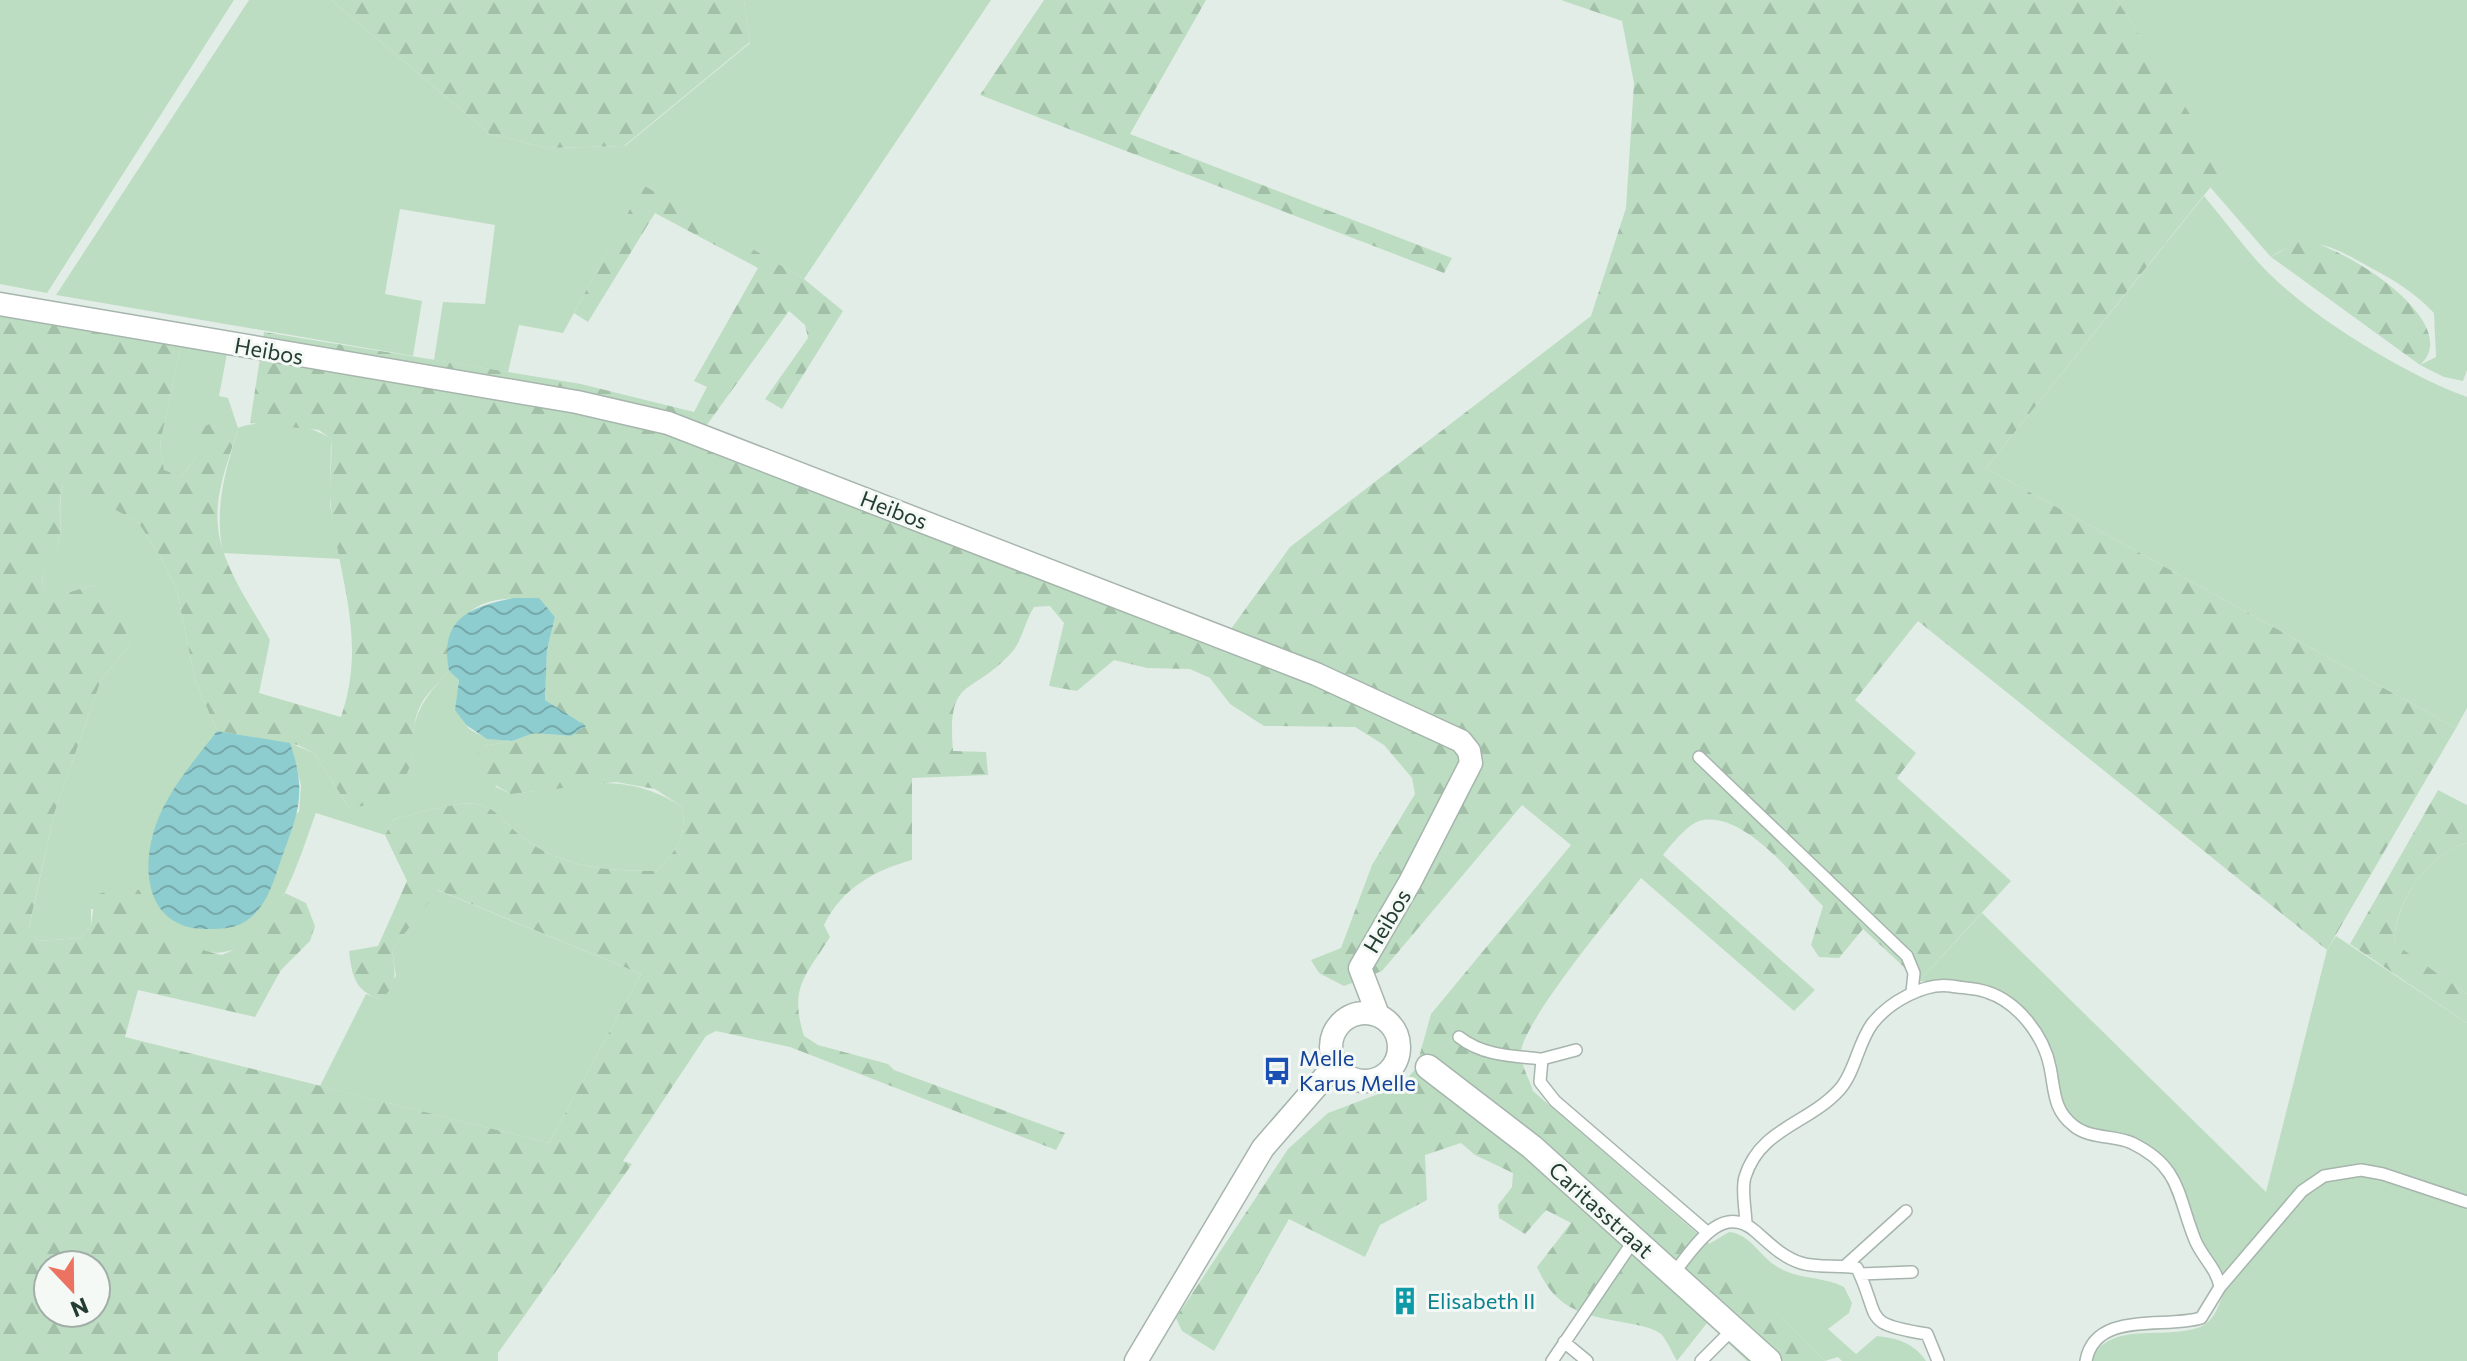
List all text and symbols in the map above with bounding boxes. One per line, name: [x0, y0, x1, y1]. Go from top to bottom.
street label: Heibos: [232, 331, 306, 370]
street label: Heibos: [857, 484, 932, 535]
street label: Heibos: [1357, 884, 1416, 958]
place label: Melle Karus Melle: [1299, 1044, 1416, 1096]
bus stop icon: Melle Karus Melle: [1262, 1056, 1292, 1086]
street label: Caritasstraat: [1544, 1156, 1659, 1264]
north arrow: [32, 1249, 112, 1329]
building icon: Elisabeth II: [1390, 1286, 1420, 1316]
place label: Elisabeth II: [1427, 1287, 1535, 1314]
text: N: [67, 1292, 92, 1324]

